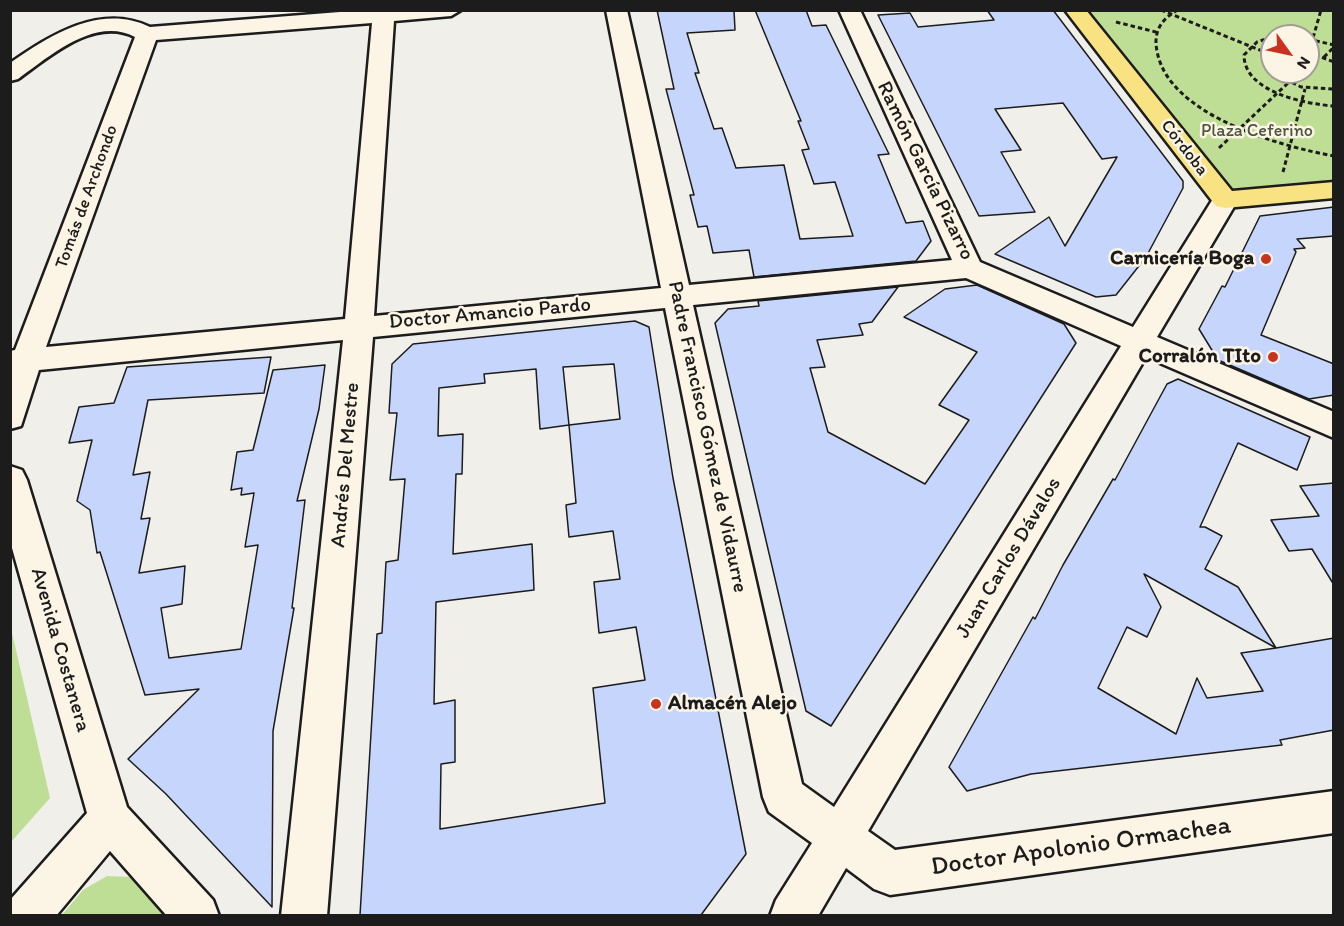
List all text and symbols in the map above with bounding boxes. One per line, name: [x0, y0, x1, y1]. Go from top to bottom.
north arrow: [1260, 24, 1320, 84]
text: N: [1293, 53, 1315, 73]
street label: Ramón García Pizarro: [871, 77, 979, 265]
street label: Córdoba: [1155, 116, 1213, 180]
park label: Plaza Ceferino: [1201, 120, 1313, 142]
street label: Tomás de Archondo: [51, 122, 123, 272]
place label: Carnicería Boga: [1110, 246, 1254, 272]
marker: Carnicería Boga: [1259, 252, 1273, 266]
street label: Padre Francisco Gómez de Vidaurre: [662, 279, 752, 595]
street label: Doctor Amancio Pardo: [388, 293, 592, 335]
place label: Corralón TIto: [1139, 344, 1261, 370]
marker: Corralón TIto: [1266, 350, 1280, 364]
street label: Andrés Del Mestre: [326, 381, 366, 549]
street label: Juan Carlos Dávalos: [951, 473, 1067, 643]
street label: Avenida Costanera: [25, 565, 95, 735]
place label: Almacén Alejo: [668, 691, 797, 717]
marker: Almacén Alejo: [649, 697, 663, 711]
street label: Doctor Apolonio Ormachea: [929, 811, 1233, 883]

